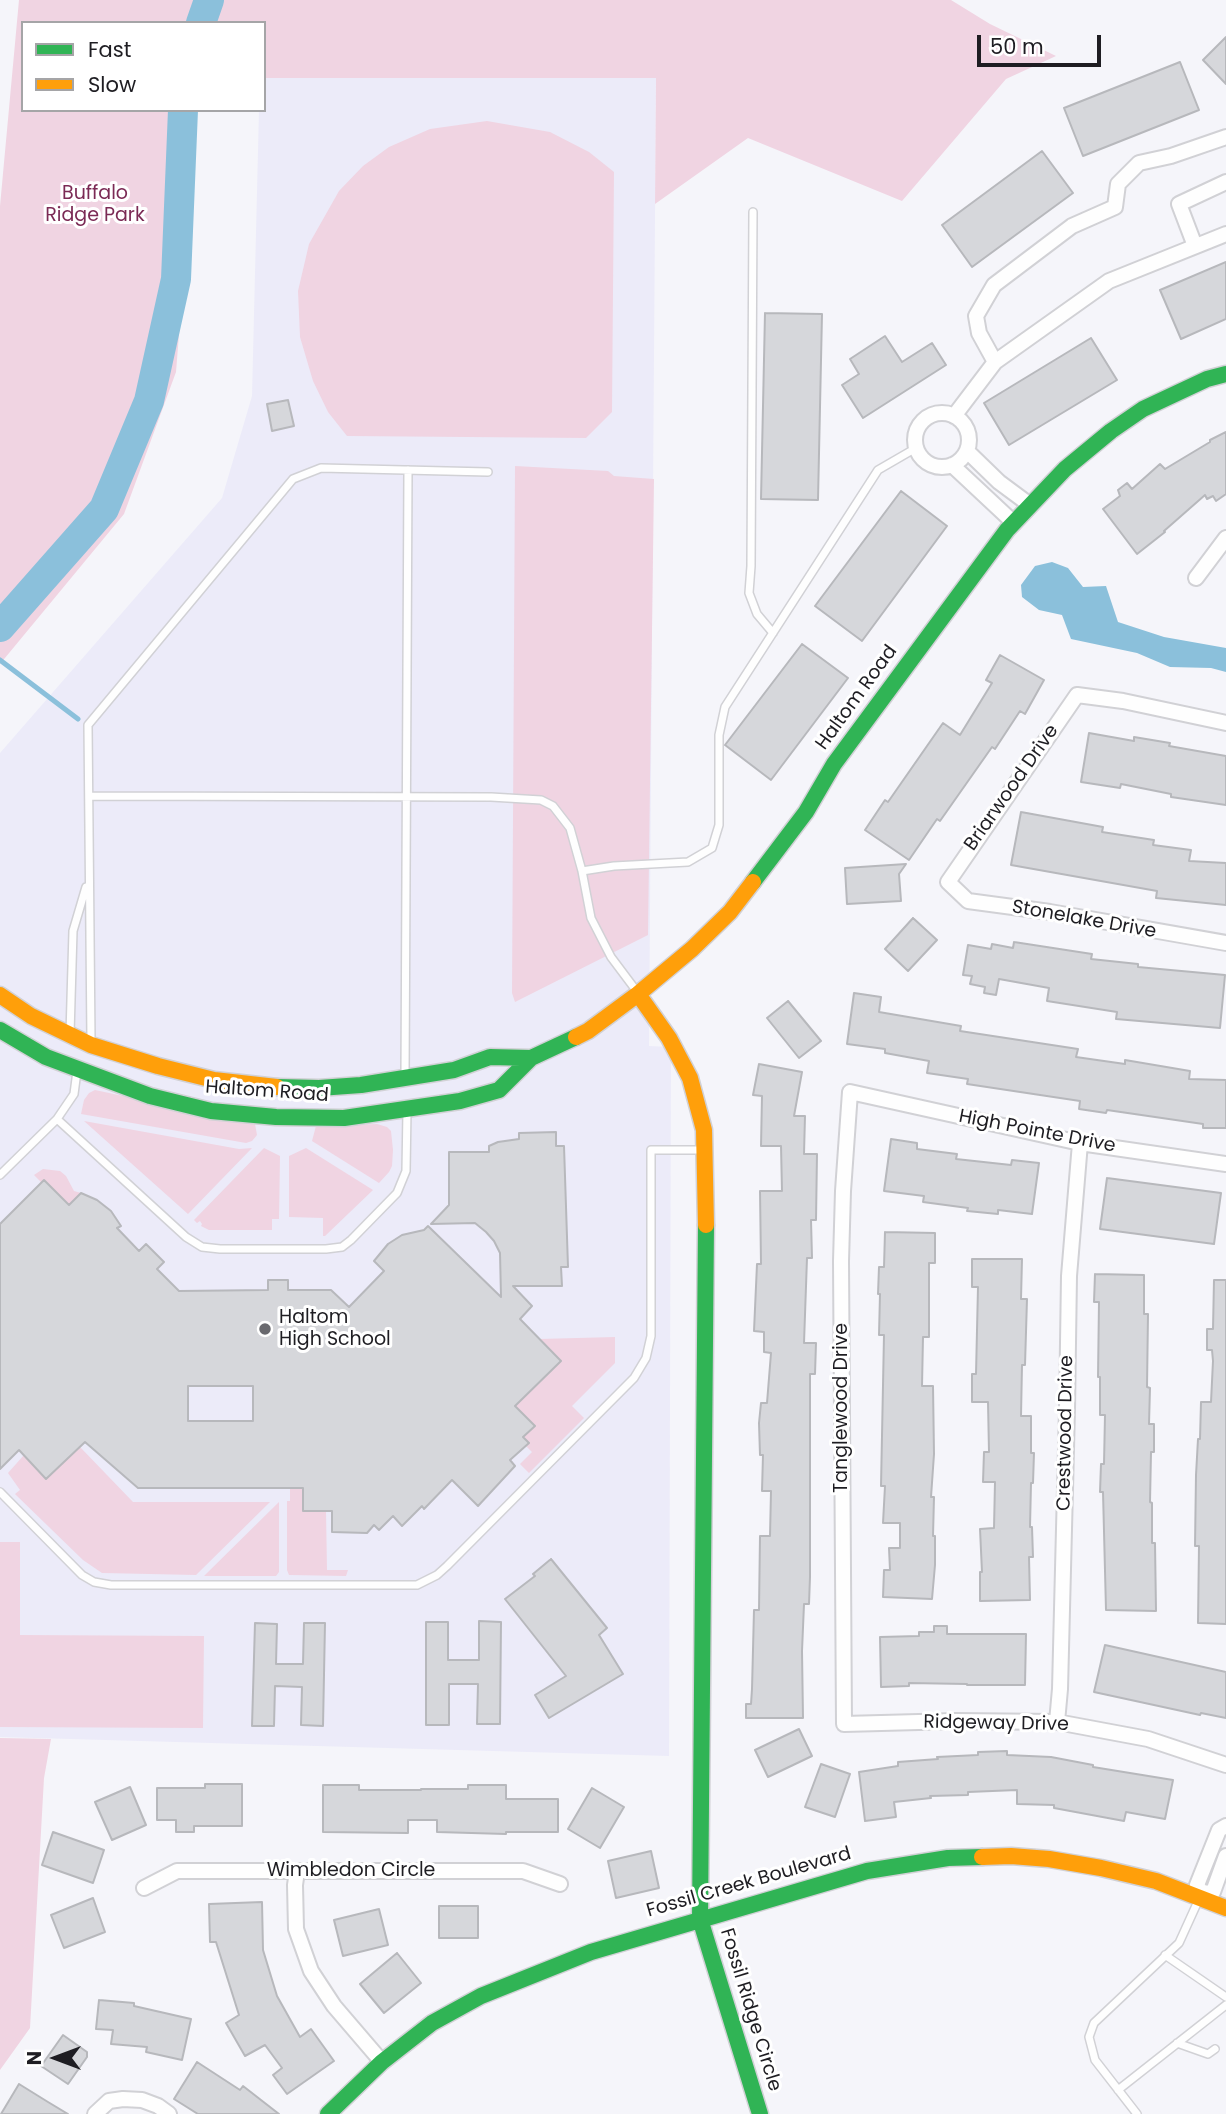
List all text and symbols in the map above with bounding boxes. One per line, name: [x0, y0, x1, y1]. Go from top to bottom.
legend: [21, 21, 266, 112]
scale bar: [981, 21, 1105, 65]
text: 50 m: [990, 32, 1044, 61]
text: Fast: [88, 35, 131, 64]
text: Slow: [88, 70, 136, 99]
park label: Buffalo Ridge Park: [45, 183, 145, 227]
street label: Haltom Road: [811, 641, 903, 755]
street label: Briarwood Drive: [960, 721, 1064, 855]
street label: Stonelake Drive: [1010, 896, 1158, 944]
street label: Haltom Road: [204, 1076, 330, 1108]
street label: High Pointe Drive: [957, 1106, 1117, 1158]
place label: Haltom High School: [279, 1307, 391, 1351]
marker: Haltom High School: [257, 1321, 273, 1337]
street label: Tanglewood Drive: [831, 1323, 853, 1493]
street label: Crestwood Drive: [1053, 1355, 1079, 1511]
street label: Ridgeway Drive: [923, 1711, 1069, 1737]
street label: Fossil Creek Boulevard: [644, 1843, 854, 1923]
street label: Wimbledon Circle: [267, 1860, 435, 1882]
street label: Fossil Ridge Circle: [714, 1926, 786, 2094]
north arrow: [21, 2023, 91, 2093]
text: N: [21, 2051, 48, 2065]

